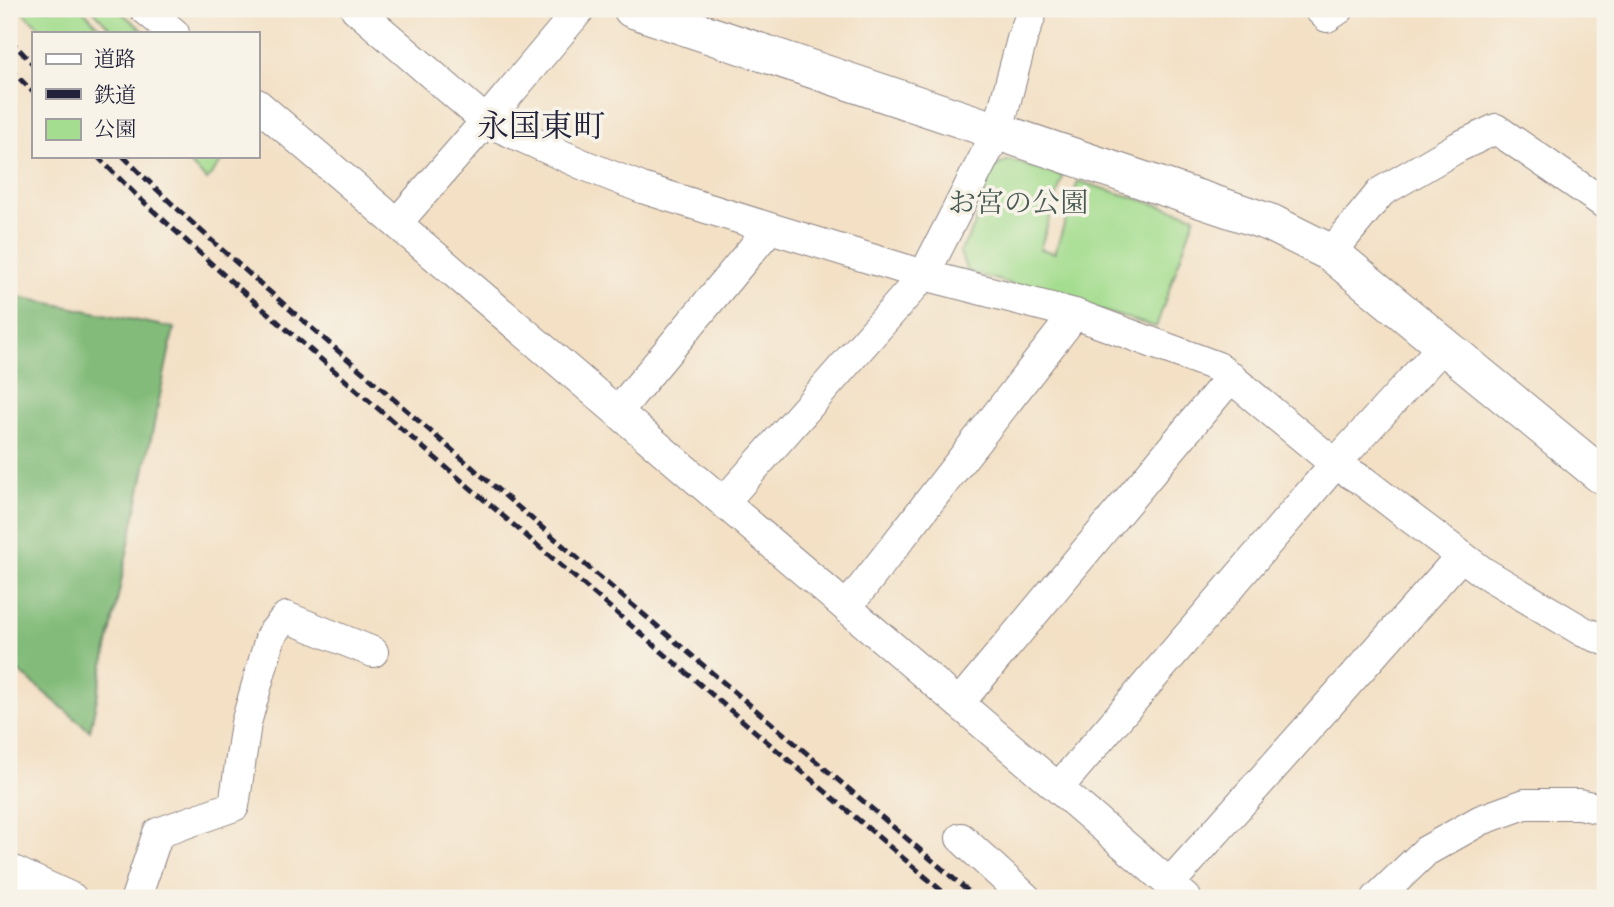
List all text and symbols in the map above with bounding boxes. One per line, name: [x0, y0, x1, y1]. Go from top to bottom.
legend: [32, 32, 259, 158]
text: 道路: [94, 47, 136, 73]
text: 鉄道: [94, 83, 136, 109]
district label: 永国東町: [477, 107, 605, 147]
text: 公園: [94, 117, 136, 143]
park label: お宮の公園: [948, 186, 1088, 221]

